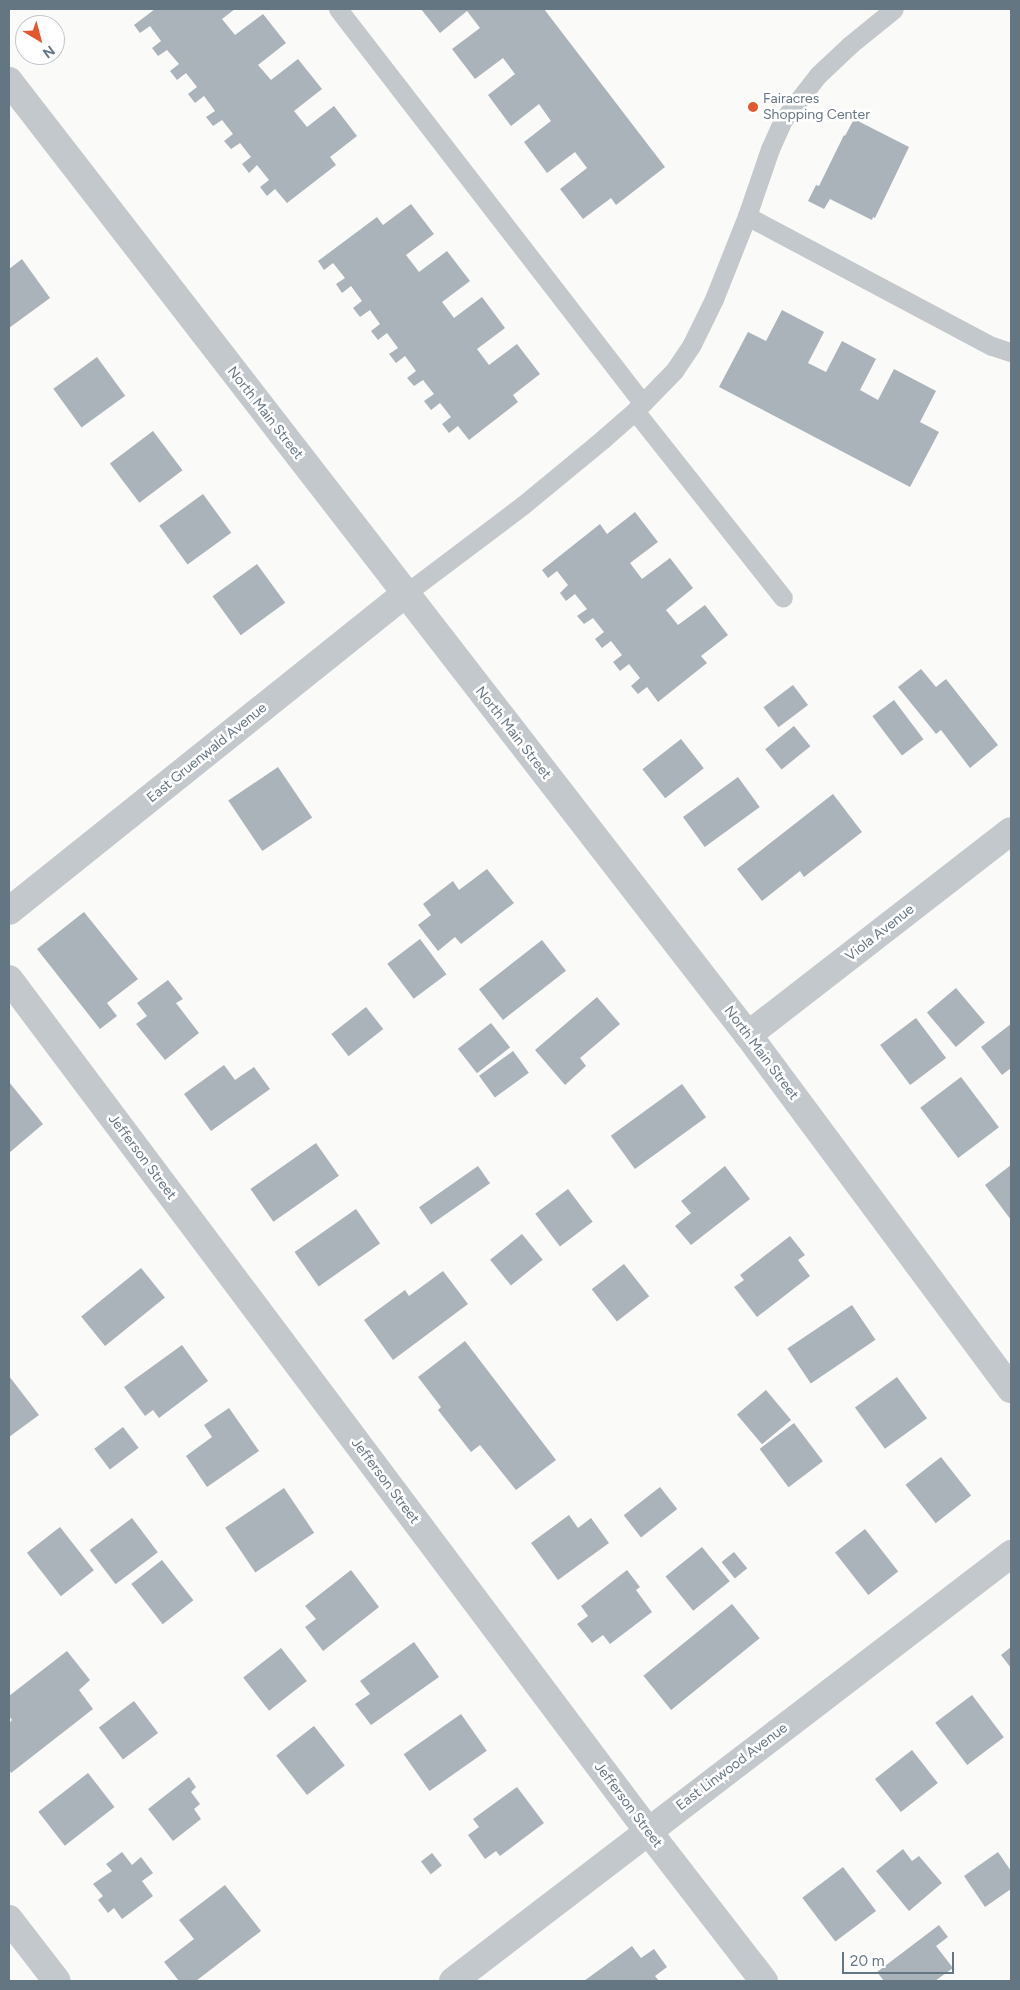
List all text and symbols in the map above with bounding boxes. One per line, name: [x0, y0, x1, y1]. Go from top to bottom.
north arrow: [15, 15, 65, 65]
text: N: [39, 42, 58, 62]
place label: Fairacres Shopping Center: [763, 91, 870, 124]
marker: Fairacres Shopping Center: [747, 101, 759, 113]
street label: North Main Street: [224, 363, 306, 463]
street label: North Main Street: [472, 683, 554, 783]
street label: East Gruenwald Avenue: [144, 700, 270, 806]
street label: Viola Avenue: [842, 901, 918, 965]
street label: North Main Street: [720, 1003, 802, 1103]
street label: Jefferson Street: [104, 1111, 180, 1203]
street label: Jefferson Street: [347, 1435, 423, 1527]
street label: East Linwood Avenue: [673, 1720, 791, 1814]
street label: Jefferson Street: [590, 1759, 666, 1851]
scale bar: [845, 1942, 958, 1974]
text: 20 m: [850, 1952, 884, 1970]

